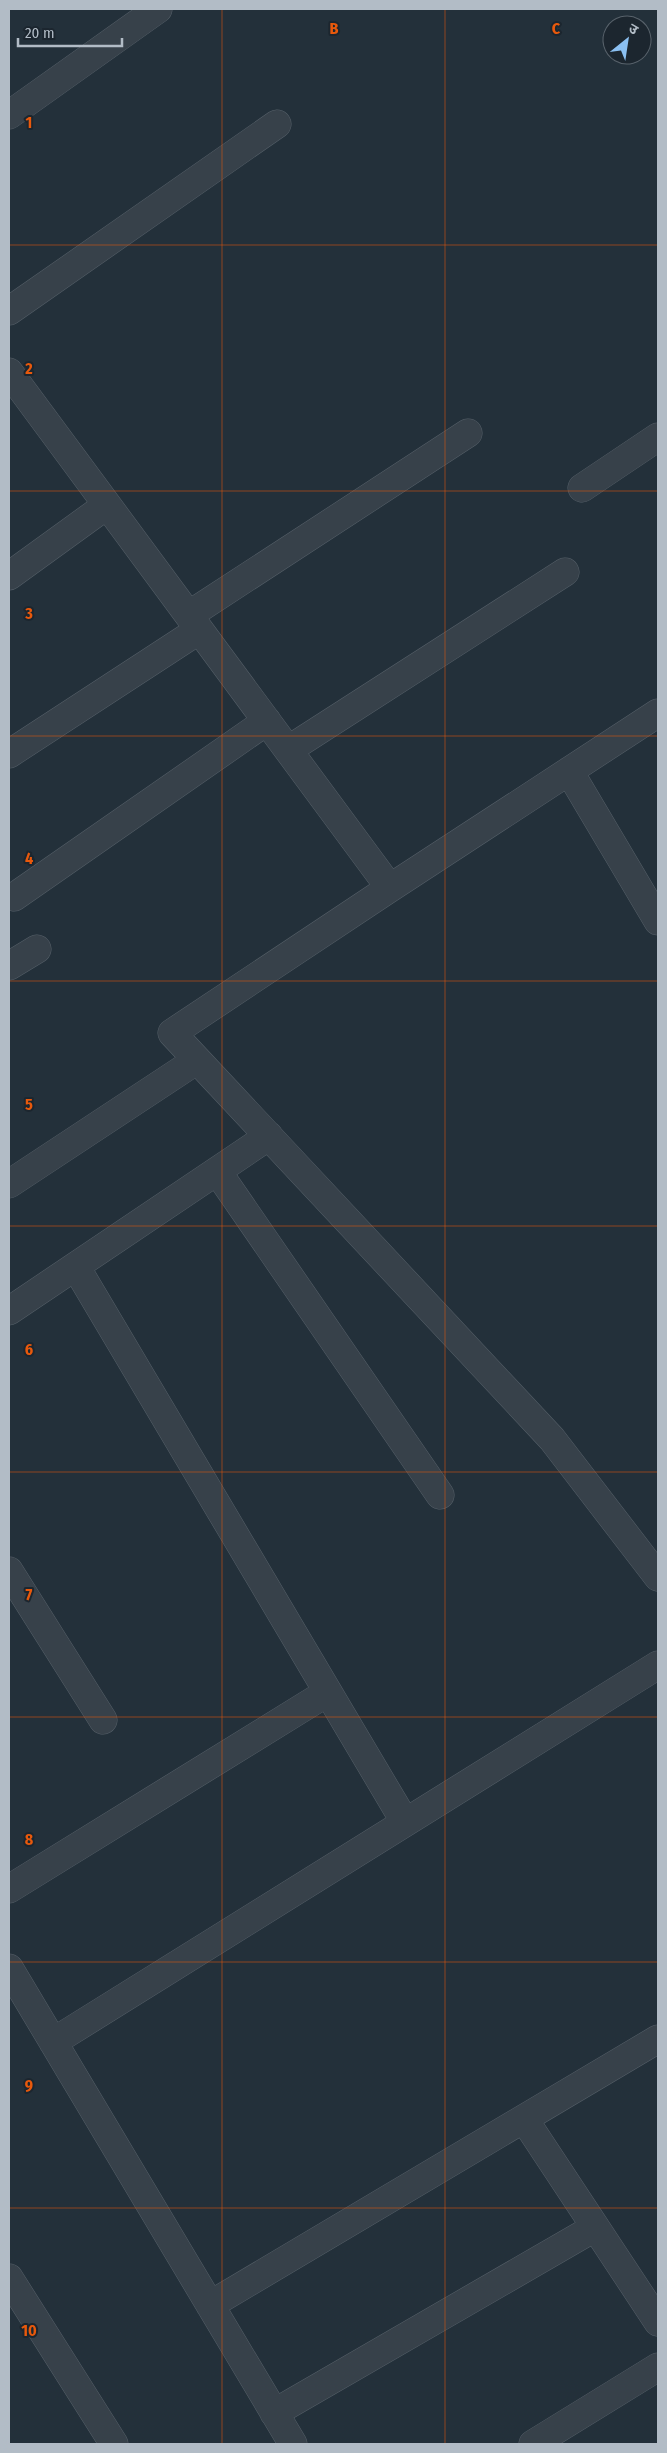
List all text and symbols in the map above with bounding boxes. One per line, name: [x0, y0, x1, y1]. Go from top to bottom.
scale bar: [18, 15, 121, 47]
north arrow: [602, 15, 652, 65]
text: B: [330, 19, 339, 38]
text: C: [552, 19, 561, 38]
text: उ: [625, 20, 642, 39]
text: 20 m: [25, 24, 55, 42]
text: 1: [26, 113, 32, 132]
text: 2: [24, 359, 33, 378]
text: 3: [24, 604, 33, 623]
text: 4: [25, 849, 33, 868]
text: 5: [25, 1095, 33, 1114]
text: 6: [25, 1340, 33, 1359]
text: 7: [26, 1585, 33, 1604]
text: 8: [25, 1830, 34, 1849]
text: 9: [25, 2076, 33, 2095]
text: 10: [21, 2321, 37, 2340]

